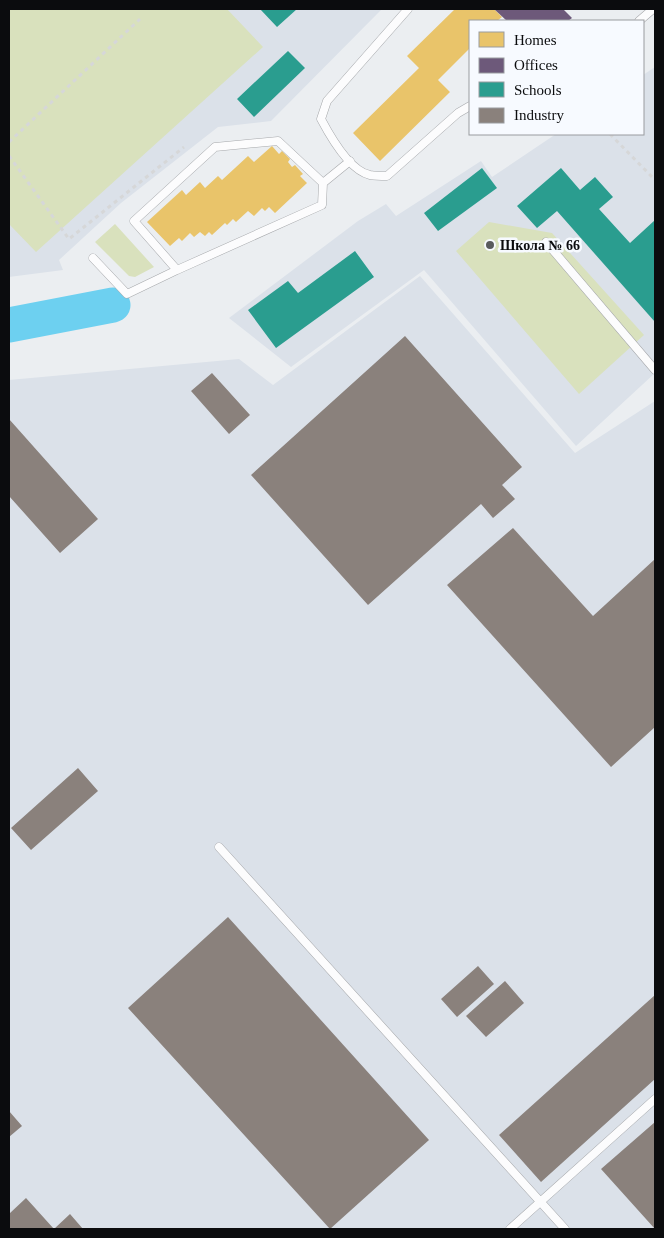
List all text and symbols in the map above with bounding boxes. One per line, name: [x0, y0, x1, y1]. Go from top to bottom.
legend: [469, 20, 644, 135]
text: Homes: [514, 32, 557, 48]
text: Offices: [514, 57, 558, 73]
text: Schools: [514, 82, 562, 98]
text: Industry: [514, 107, 564, 123]
place label: Школа № 66: [500, 238, 580, 253]
marker: Школа № 66: [484, 239, 496, 251]

